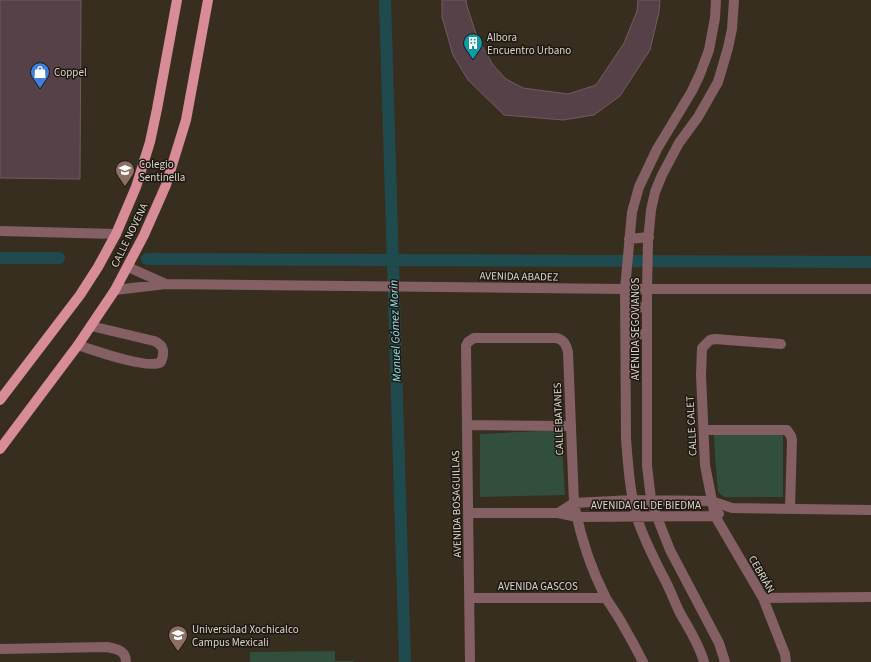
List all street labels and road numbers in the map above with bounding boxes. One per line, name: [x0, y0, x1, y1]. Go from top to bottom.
street label: CALLE NOVENA: [107, 201, 152, 270]
street label: AVENIDA ABADEZ: [479, 268, 559, 285]
street label: AVENIDA SEGOVIANOS: [628, 278, 643, 380]
street label: CALLE BATANES: [550, 382, 567, 456]
street label: CALLE CALET: [682, 395, 701, 456]
street label: AVENIDA BOSAGUILLAS: [448, 450, 465, 558]
street label: AVENIDA GIL DE BIEDMA: [591, 498, 701, 513]
street label: CEBRIÁN: [745, 553, 778, 596]
street label: AVENIDA GASCOS: [498, 579, 578, 594]

